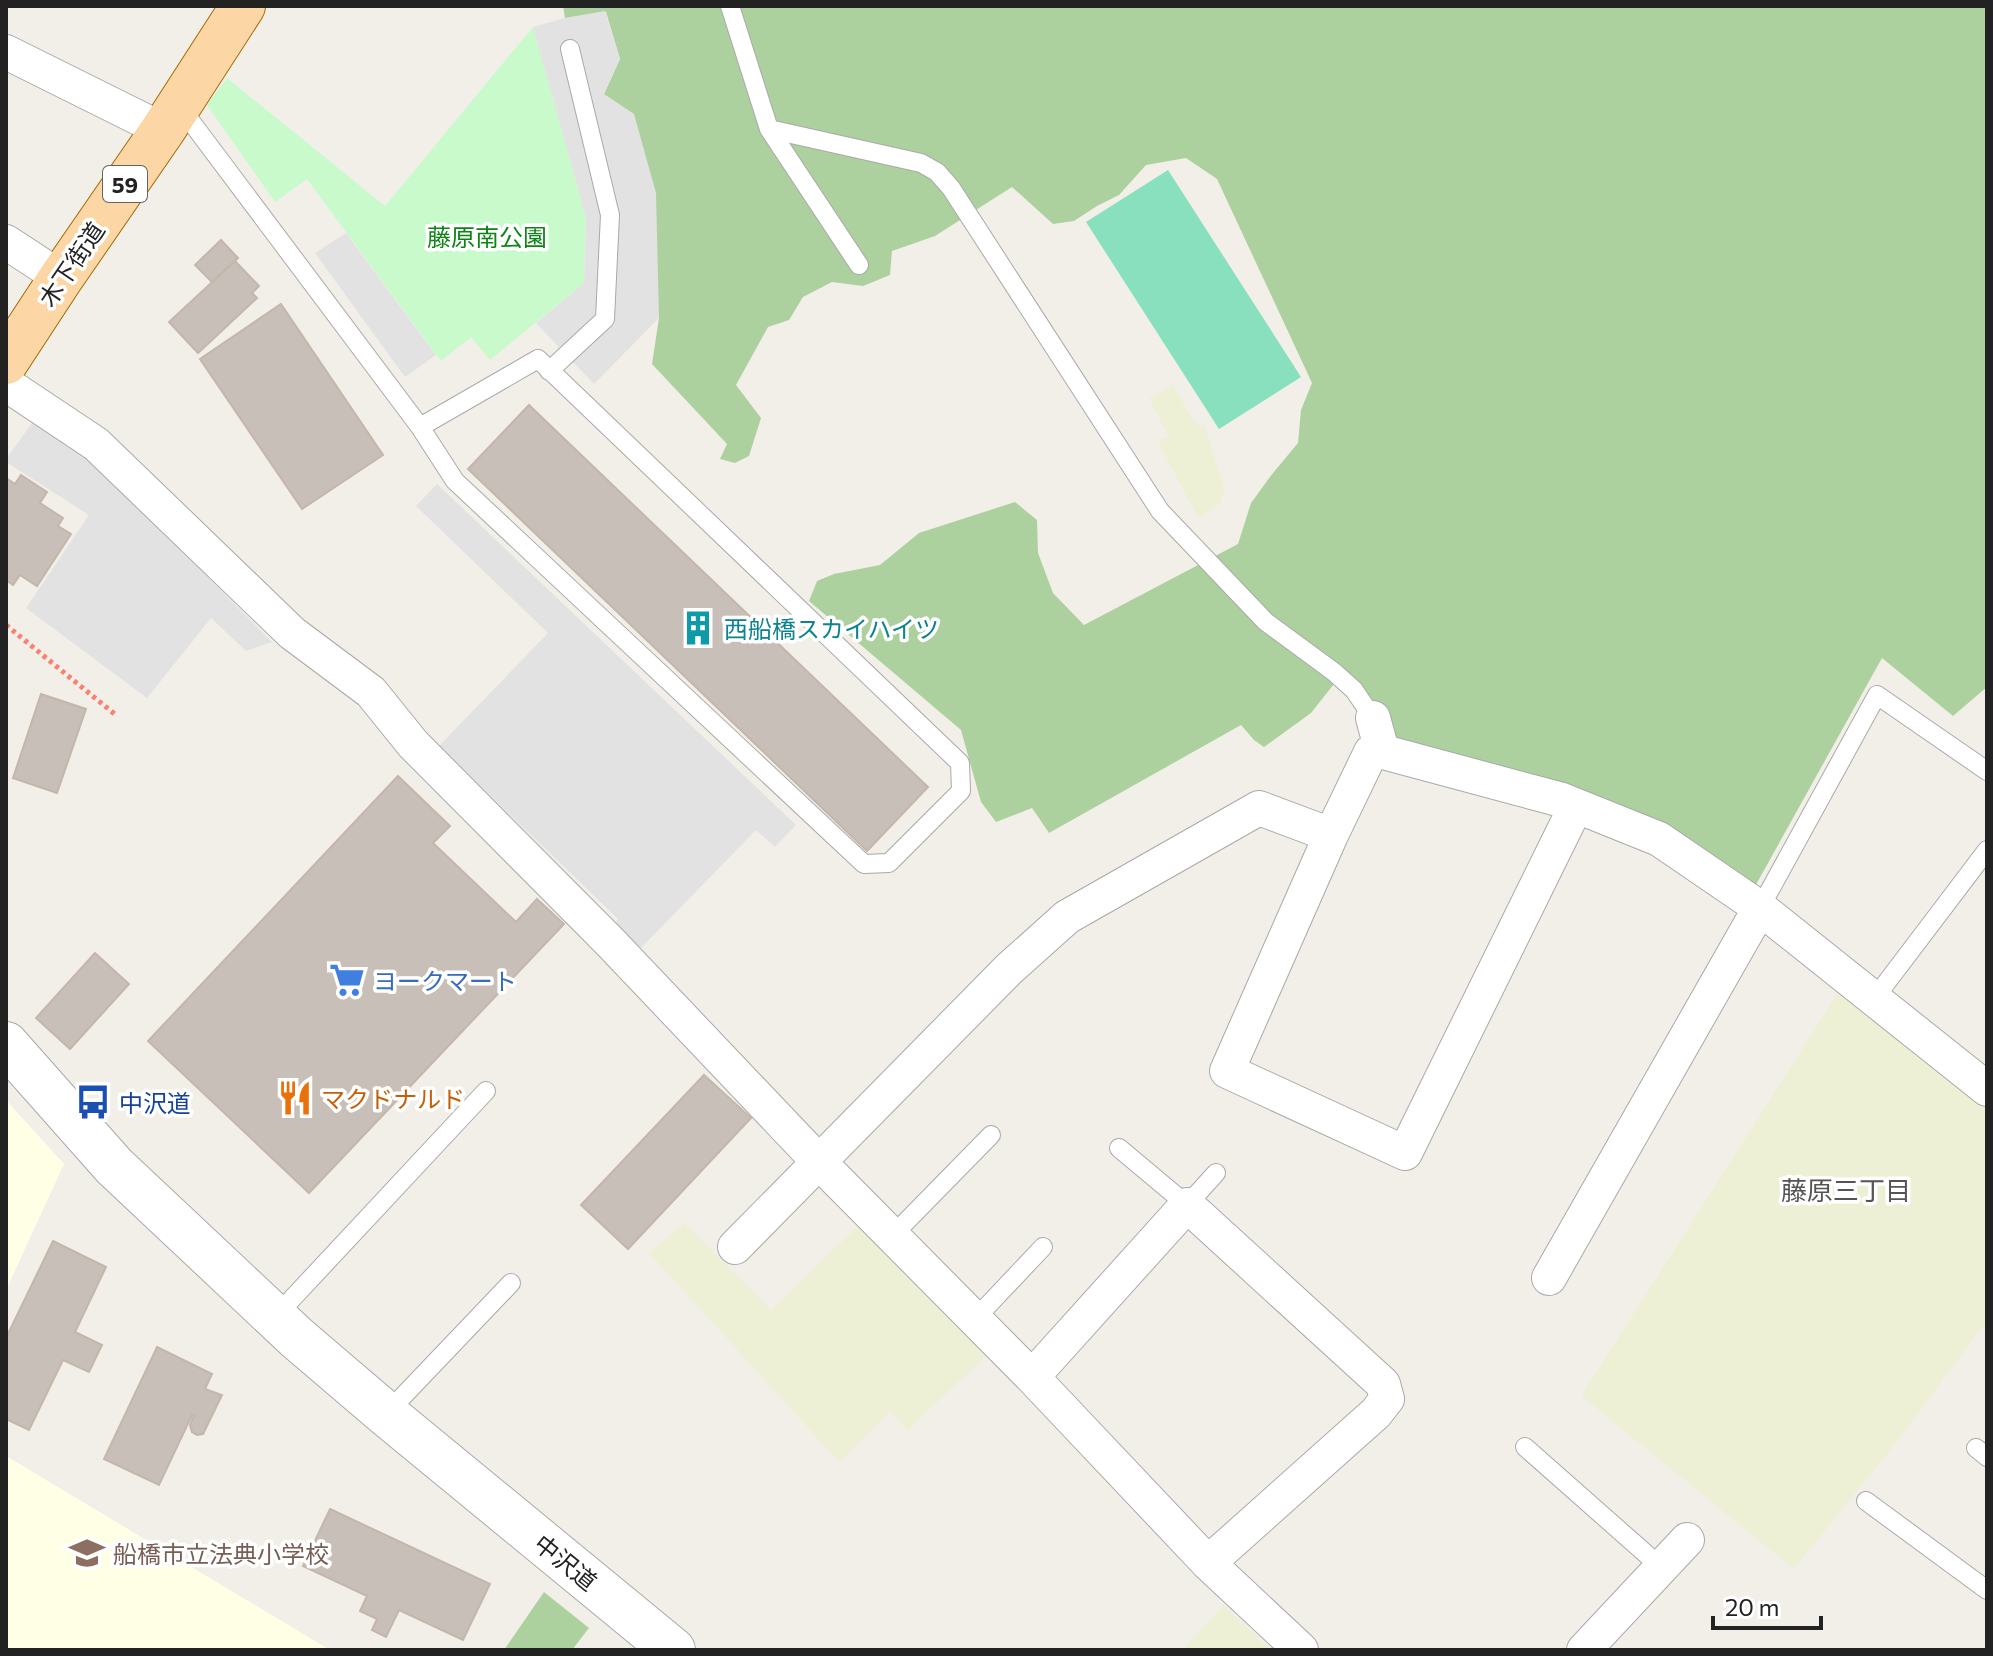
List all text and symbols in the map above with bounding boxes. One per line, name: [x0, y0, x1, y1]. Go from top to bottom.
road number: 59: [103, 166, 147, 202]
street label: 木下街道: [32, 216, 110, 312]
park label: 藤原南公園: [427, 222, 547, 251]
building icon: 西船橋スカイハイツ: [679, 609, 717, 647]
place label: 西船橋スカイハイツ: [724, 614, 939, 643]
supermarket icon: ヨークマート: [328, 961, 366, 999]
place label: ヨークマート: [373, 966, 517, 995]
restaurant icon: マクドナルド: [276, 1079, 314, 1117]
bus stop icon: 中沢道: [74, 1083, 112, 1121]
place label: マクドナルド: [321, 1084, 465, 1113]
place label: 中沢道: [119, 1088, 191, 1117]
district label: 藤原三丁目: [1781, 1174, 1911, 1205]
street label: 中沢道: [529, 1528, 603, 1596]
school or university icon: 船橋市立法典小学校: [68, 1534, 106, 1572]
place label: 船橋市立法典小学校: [113, 1539, 329, 1568]
scale bar: [1713, 1580, 1821, 1630]
text: 20 m: [1725, 1592, 1779, 1621]

